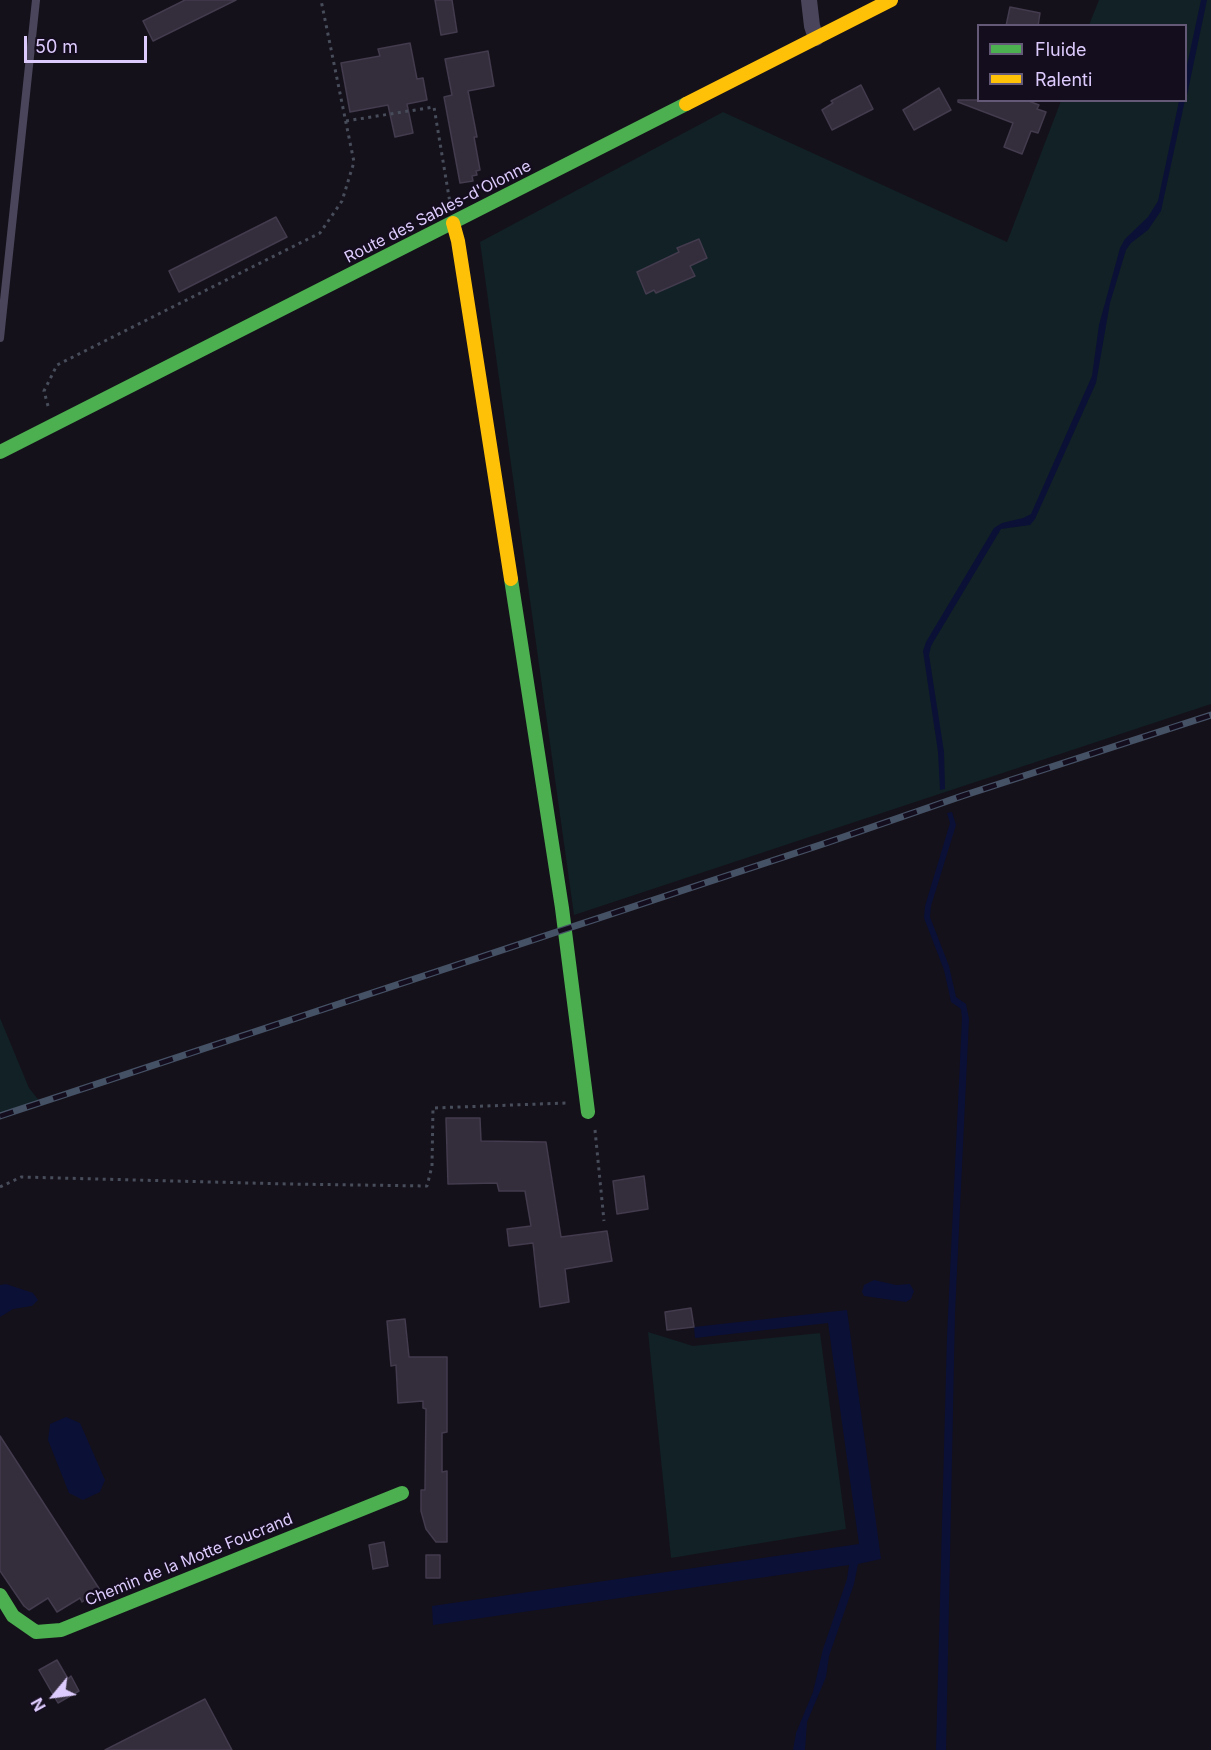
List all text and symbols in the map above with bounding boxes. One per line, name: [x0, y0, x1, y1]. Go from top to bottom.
scale bar: [27, 24, 150, 62]
legend: [977, 24, 1187, 102]
text: 50 m: [35, 36, 78, 57]
text: Fluide: [1035, 39, 1087, 60]
text: Ralenti: [1035, 69, 1092, 90]
street label: Route des Sables-d'Olonne: [342, 157, 534, 267]
street label: Chemin de la Motte Foucrand: [82, 1509, 296, 1611]
north arrow: [24, 1666, 84, 1726]
text: N: [27, 1695, 50, 1715]

